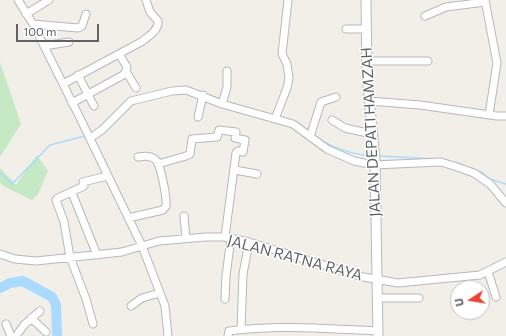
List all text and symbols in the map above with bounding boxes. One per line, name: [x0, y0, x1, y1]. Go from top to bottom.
scale bar: [18, 16, 101, 42]
text: 100 m: [23, 24, 57, 38]
street label: JALAN DEPATI HAMZAH: [358, 47, 384, 217]
street label: JALAN RATNA RAYA: [226, 231, 364, 285]
north arrow: [450, 280, 490, 320]
text: U: [452, 297, 466, 308]

